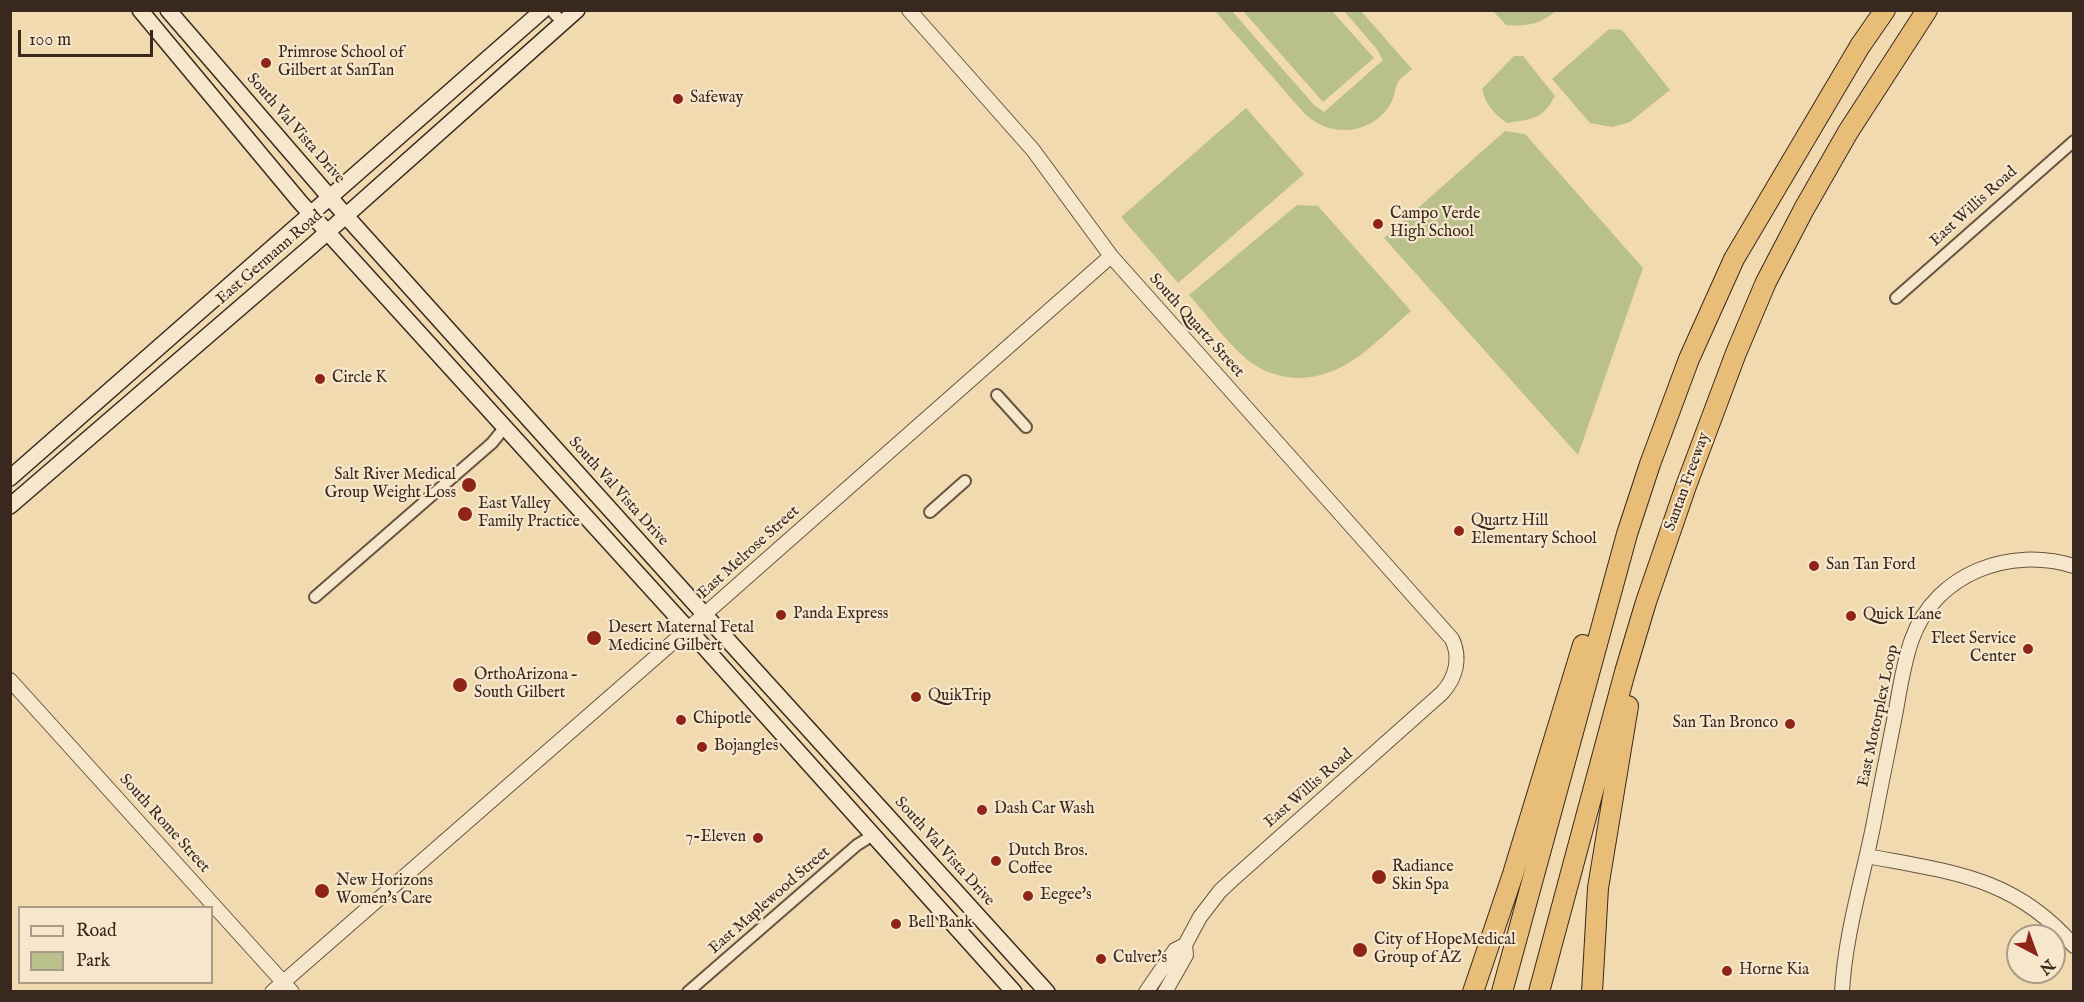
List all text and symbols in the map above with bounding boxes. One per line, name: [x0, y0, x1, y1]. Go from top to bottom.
scale bar: [21, 18, 156, 56]
text: 100 m: [29, 29, 71, 52]
place label: Primrose School of Gilbert at SanTan: [278, 44, 404, 82]
marker: Primrose School of Gilbert at SanTan: [259, 56, 273, 70]
street label: South Val Vista Drive: [242, 70, 348, 188]
place label: Safeway: [690, 89, 743, 109]
marker: Safeway: [671, 92, 685, 106]
street label: East Willis Road: [1927, 163, 2021, 251]
place label: Campo Verde High School: [1390, 205, 1480, 243]
street label: East Germann Road: [213, 207, 327, 309]
marker: Campo Verde High School: [1371, 217, 1385, 231]
street label: South Quartz Street: [1144, 270, 1248, 382]
place label: Circle K: [332, 369, 387, 389]
marker: Circle K: [313, 372, 327, 386]
street label: Santan Freeway: [1661, 430, 1715, 534]
street label: South Val Vista Drive: [564, 433, 672, 551]
place label: Salt River Medical Group Weight Loss: [325, 466, 456, 504]
marker: Salt River Medical Group Weight Loss: [460, 476, 478, 494]
place label: East Valley Family Practice: [478, 495, 580, 533]
street label: East Melrose Street: [694, 502, 804, 604]
marker: East Valley Family Practice: [456, 505, 474, 523]
place label: Quartz Hill Elementary School: [1471, 512, 1597, 550]
marker: Quartz Hill Elementary School: [1452, 524, 1466, 538]
place label: San Tan Ford: [1826, 556, 1916, 576]
marker: San Tan Ford: [1807, 559, 1821, 573]
place label: Panda Express: [793, 605, 888, 625]
place label: Quick Lane: [1863, 606, 1942, 626]
marker: Panda Express: [774, 608, 788, 622]
marker: Quick Lane: [1844, 609, 1858, 623]
place label: Desert Maternal Fetal Medicine Gilbert: [608, 619, 754, 657]
marker: Desert Maternal Fetal Medicine Gilbert: [585, 629, 603, 647]
place label: Fleet Service Center: [1931, 630, 2016, 668]
marker: Fleet Service Center: [2021, 642, 2035, 656]
street label: East Motorplex Loop: [1855, 643, 1903, 789]
place label: OrthoArizona – South Gilbert: [474, 666, 577, 704]
marker: OrthoArizona – South Gilbert: [451, 676, 469, 694]
place label: QuikTrip: [928, 687, 991, 707]
marker: QuikTrip: [909, 690, 923, 704]
place label: Chipotle: [693, 710, 752, 730]
marker: Chipotle: [674, 713, 688, 727]
place label: San Tan Bronco: [1672, 714, 1778, 734]
marker: San Tan Bronco: [1783, 717, 1797, 731]
place label: Bojangles: [714, 737, 778, 757]
marker: Bojangles: [695, 740, 709, 754]
street label: East Willis Road: [1261, 746, 1357, 832]
street label: South Rome Street: [115, 771, 213, 877]
street label: South Val Vista Drive: [890, 793, 998, 911]
place label: Dash Car Wash: [994, 800, 1094, 820]
marker: Dash Car Wash: [975, 803, 989, 817]
place label: 7-Eleven: [685, 828, 746, 848]
marker: 7-Eleven: [751, 831, 765, 845]
place label: Dutch Bros. Coffee: [1008, 842, 1088, 880]
street label: East Maplewood Street: [705, 843, 835, 959]
marker: Dutch Bros. Coffee: [989, 854, 1003, 868]
place label: Radiance Skin Spa: [1392, 858, 1453, 896]
marker: Radiance Skin Spa: [1370, 868, 1388, 886]
place label: New Horizons Women's Care: [336, 872, 433, 910]
marker: New Horizons Women's Care: [313, 882, 331, 900]
place label: Eegee's: [1040, 886, 1092, 906]
marker: Eegee's: [1021, 889, 1035, 903]
legend: [18, 906, 213, 984]
place label: Bell Bank: [908, 914, 973, 934]
marker: Bell Bank: [889, 917, 903, 931]
text: Road: [76, 920, 117, 943]
north arrow: [2006, 924, 2066, 984]
place label: City of HopeMedical Group of AZ: [1374, 931, 1516, 969]
marker: City of HopeMedical Group of AZ: [1351, 941, 1369, 959]
place label: Culver's: [1113, 949, 1167, 969]
text: Park: [76, 950, 110, 973]
marker: Culver's: [1094, 952, 1108, 966]
text: N: [2035, 954, 2058, 978]
place label: Horne Kia: [1739, 961, 1809, 981]
marker: Horne Kia: [1720, 964, 1734, 978]

